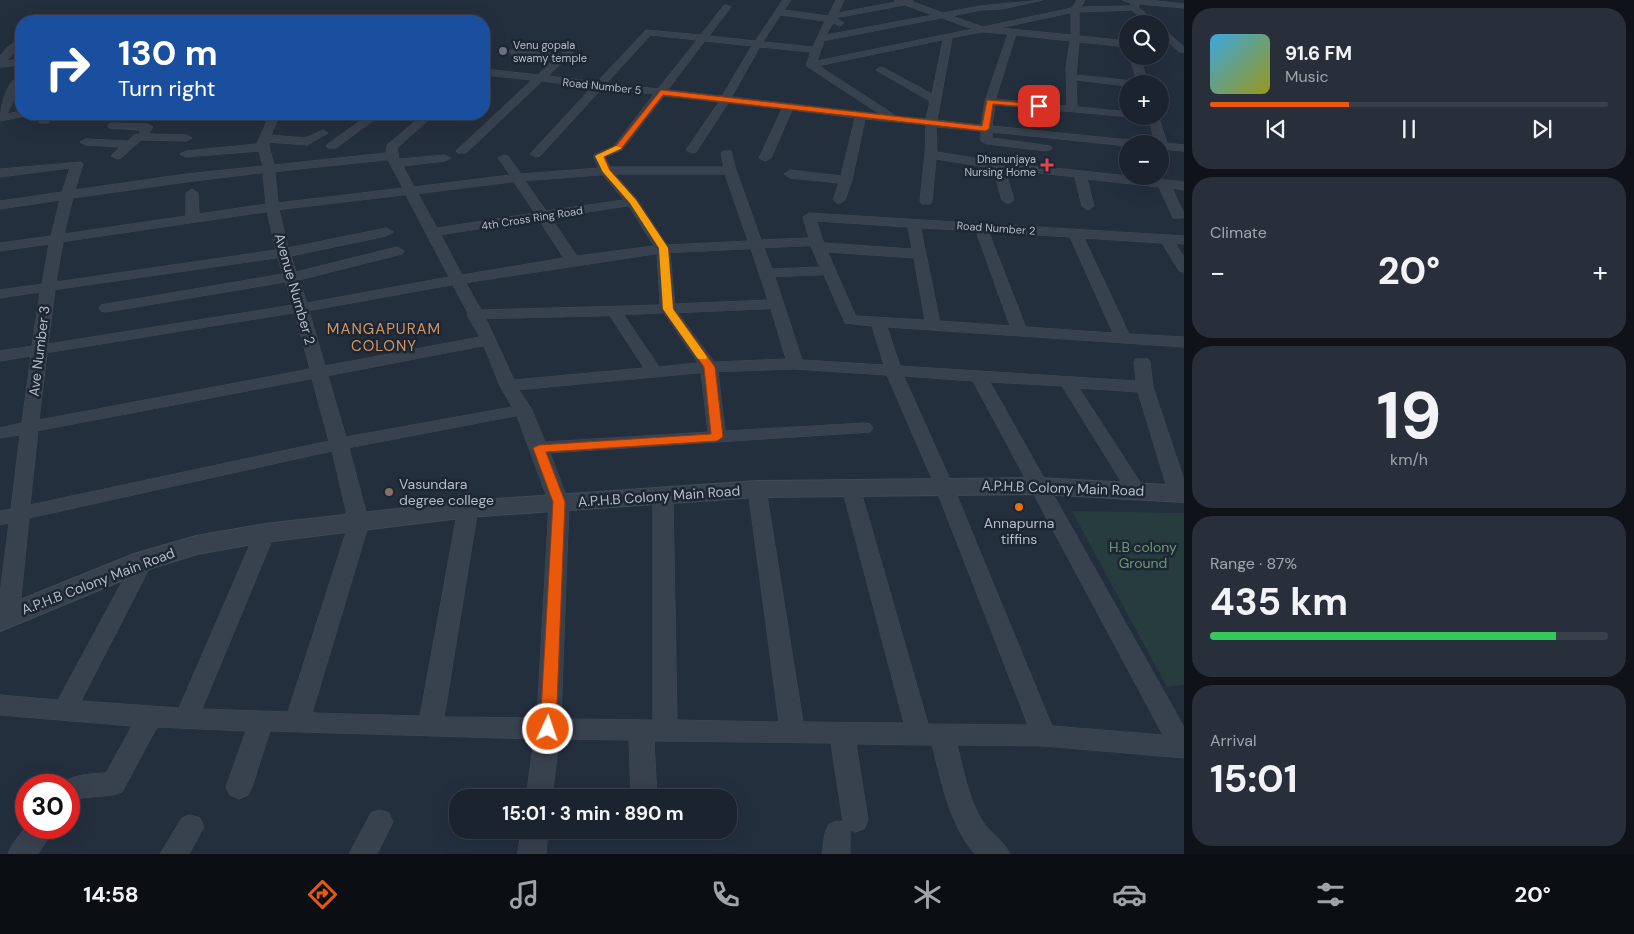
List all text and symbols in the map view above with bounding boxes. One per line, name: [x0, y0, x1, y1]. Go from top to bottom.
map controls: [1119, 15, 1169, 185]
button: search: [1119, 15, 1169, 65]
text: 130 m: [118, 30, 218, 76]
icon: right: [35, 35, 100, 100]
place label: Venu gopala swamy temple: [513, 38, 587, 65]
text: 91.6 FM: [1285, 41, 1352, 66]
marker: Venu gopala swamy temple: [497, 45, 509, 57]
text: Music: [1285, 66, 1329, 87]
text: Turn right: [118, 74, 215, 103]
street label: Road Number 5: [562, 75, 642, 97]
button: +: [1119, 75, 1169, 125]
pin: [1018, 85, 1060, 127]
icon: arrive: [1025, 92, 1053, 120]
icon: previous: [1262, 115, 1290, 143]
icon: pause: [1395, 115, 1423, 143]
icon: next: [1528, 115, 1556, 143]
button: −: [1119, 135, 1169, 185]
place label: Dhanunjaya Nursing Home: [964, 152, 1036, 179]
marker: Dhanunjaya Nursing Home: [1040, 158, 1054, 172]
street label: 4th Cross Ring Road: [480, 203, 584, 233]
street label: Road Number 2: [956, 218, 1036, 238]
text: Climate: [1210, 222, 1267, 243]
street label: Avenue Number 2: [270, 231, 320, 347]
text: 20°: [1378, 246, 1440, 296]
text: −: [1210, 254, 1225, 291]
text: +: [1593, 254, 1608, 291]
street label: Ave Number 3: [25, 305, 53, 397]
district label: MANGAPURAM COLONY: [327, 319, 441, 356]
text: 19: [1377, 374, 1441, 458]
text: km/h: [1390, 449, 1428, 470]
place label: Vasundara degree college: [399, 475, 494, 509]
street label: A.P.H.B Colony Main Road: [981, 476, 1145, 500]
street label: A.P.H.B Colony Main Road: [577, 481, 741, 511]
marker: Vasundara degree college: [383, 486, 395, 498]
marker: Annapurna tiffins: [1013, 501, 1025, 513]
place label: Annapurna tiffins: [984, 514, 1054, 548]
park label: H.B colony Ground: [1109, 538, 1177, 572]
street label: A.P.H.B Colony Main Road: [19, 543, 177, 619]
text: Range · 87%: [1210, 553, 1297, 574]
text: 435 km: [1210, 577, 1348, 627]
position arrow: [521, 702, 573, 754]
text: Arrival: [1210, 730, 1257, 751]
text: 15:01: [1210, 754, 1298, 804]
speed limit sign: 30: [15, 774, 80, 839]
text: 15:01 · 3 min · 890 m: [502, 801, 684, 826]
icon: directions: [305, 877, 340, 912]
icon: music: [507, 877, 542, 912]
icon: phone: [708, 877, 743, 912]
icon: climate: [910, 877, 945, 912]
icon: car: [1112, 877, 1147, 912]
icon: filters: [1313, 877, 1348, 912]
text: 14:58: [83, 880, 139, 909]
text: 20°: [1515, 880, 1551, 909]

